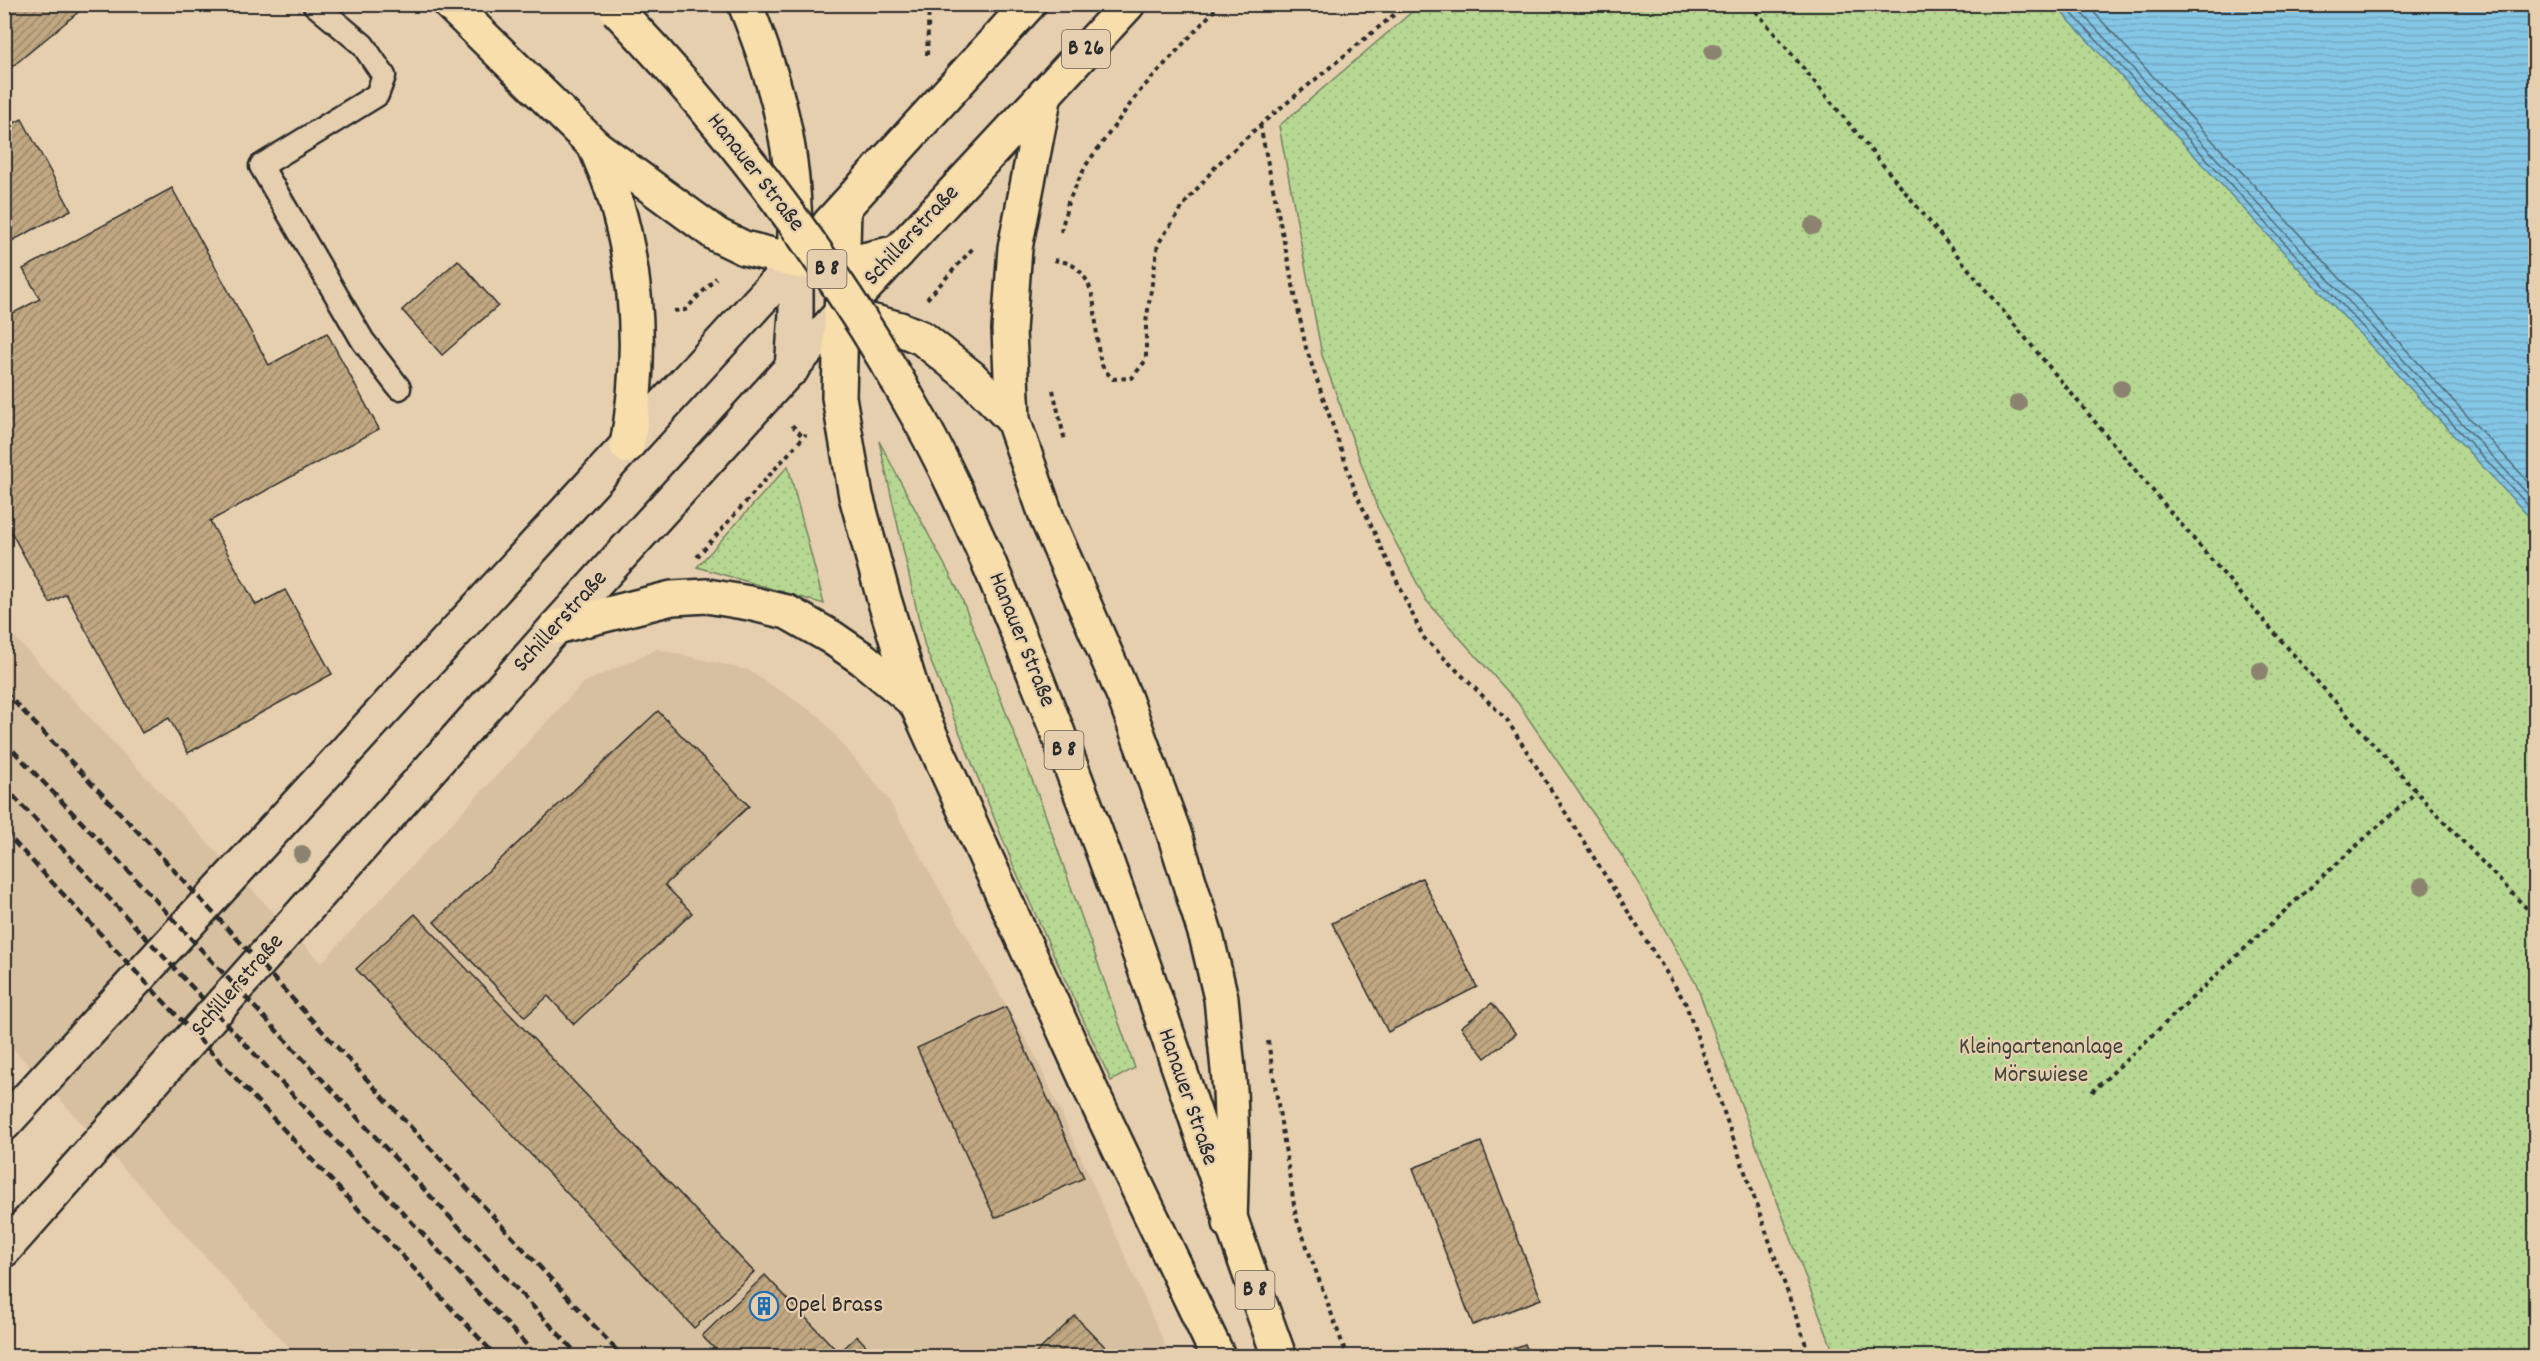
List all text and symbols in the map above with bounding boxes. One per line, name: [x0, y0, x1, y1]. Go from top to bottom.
road number: B 26: [1062, 30, 1110, 68]
street label: Hanauer Straße: [698, 106, 812, 240]
street label: Schillerstraße: [856, 178, 968, 294]
road number: B 8: [808, 250, 846, 288]
street label: Schillerstraße: [506, 563, 616, 681]
street label: Hanauer Straße: [978, 567, 1064, 713]
road number: B 8: [1044, 731, 1084, 769]
street label: Schillerstraße: [183, 927, 293, 1045]
street label: Hanauer Straße: [1148, 1024, 1226, 1170]
park label: Kleingartenanlage Mörswiese: [1959, 1031, 2123, 1093]
road number: B 8: [1236, 1271, 1274, 1309]
place label: Opel Brass: [785, 1289, 883, 1323]
building icon: Opel Brass: [748, 1290, 780, 1322]

